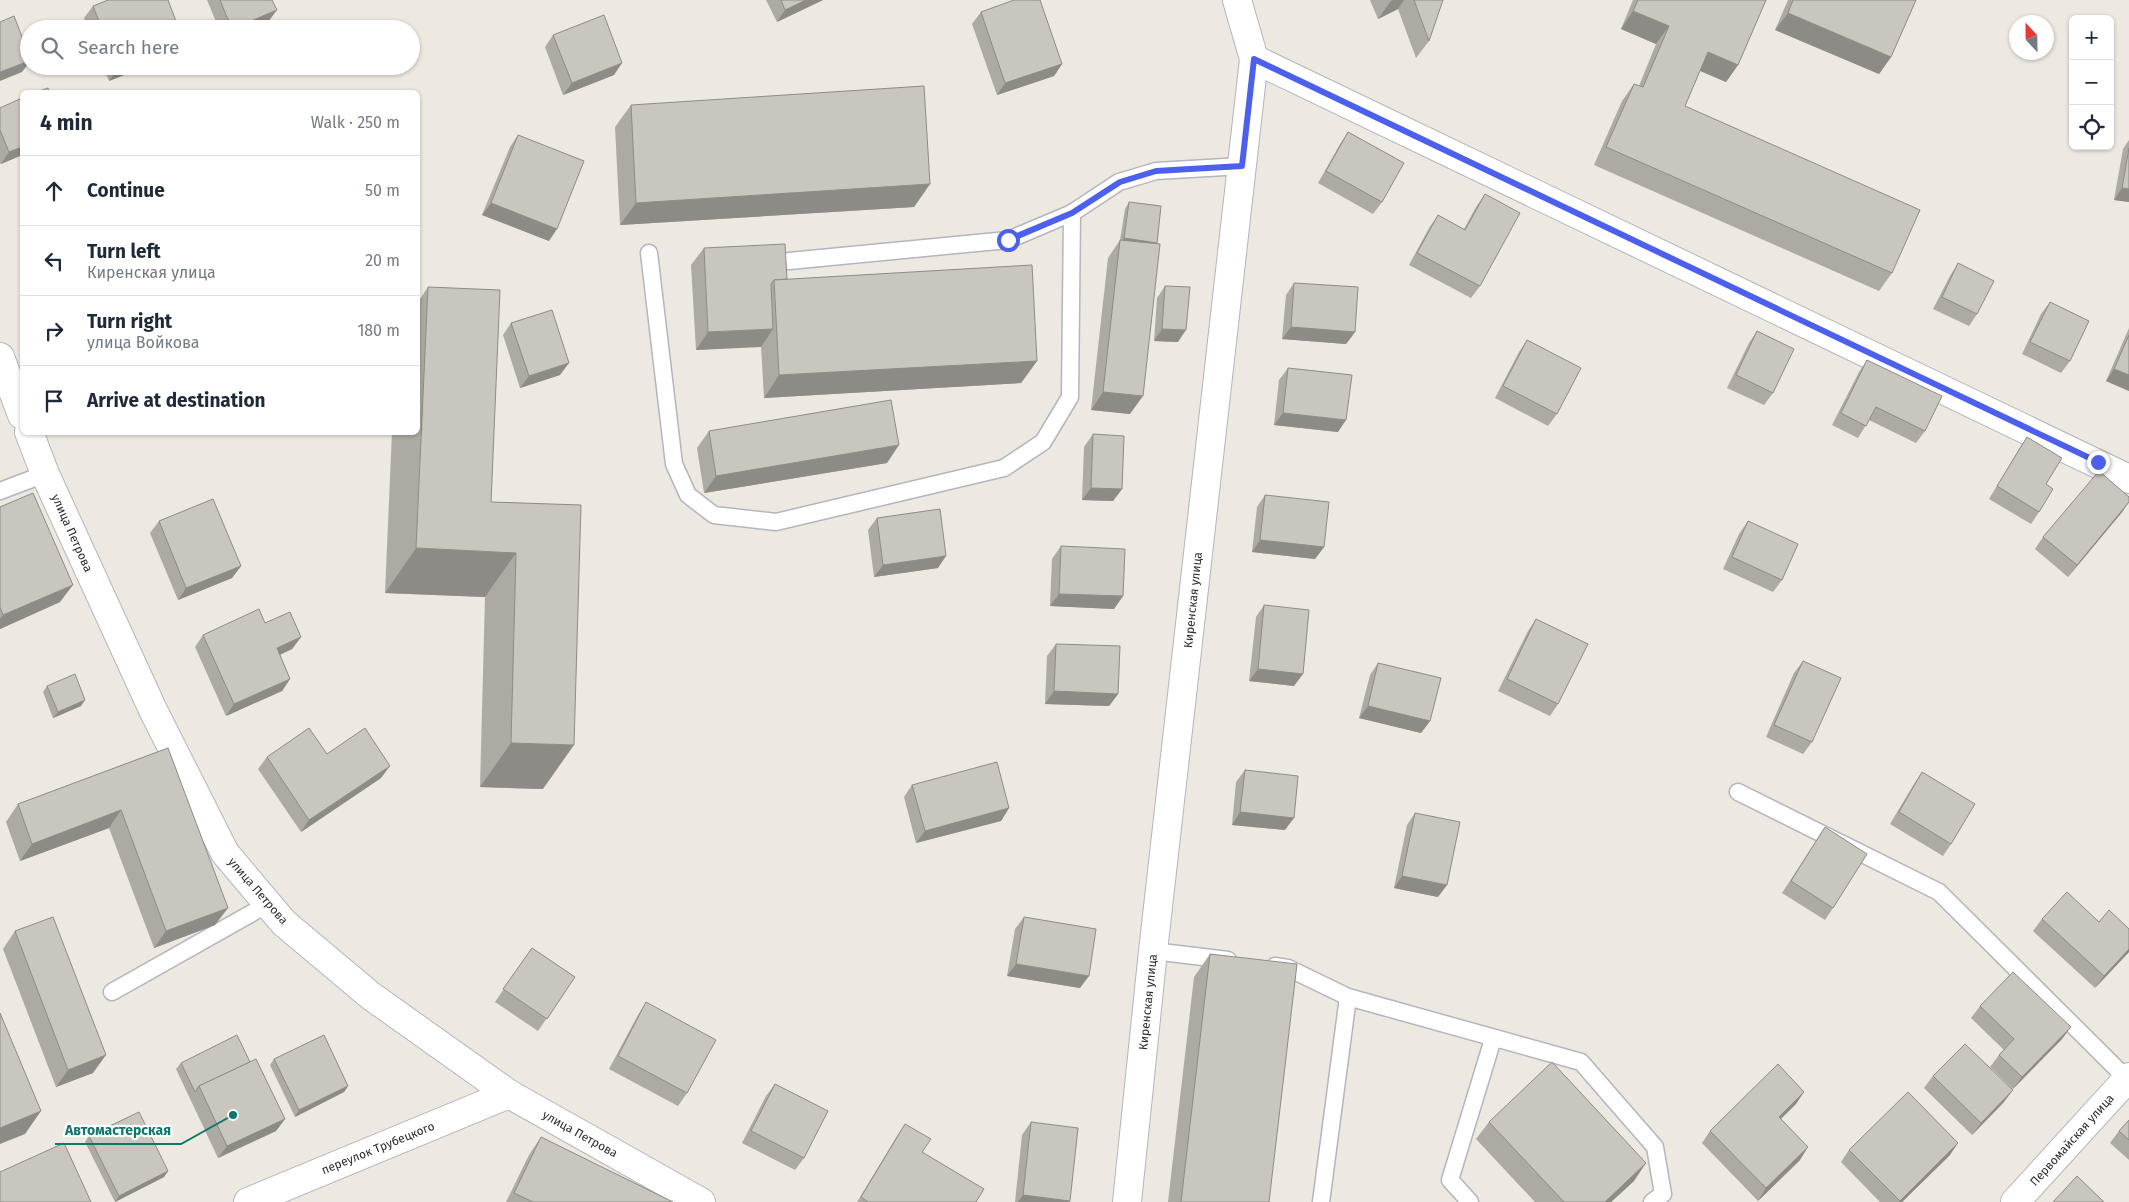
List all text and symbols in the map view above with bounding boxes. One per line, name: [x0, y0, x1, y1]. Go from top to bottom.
north arrow: [2009, 15, 2054, 60]
map controls: [2069, 15, 2114, 150]
button: +: [2069, 15, 2114, 60]
search box: [20, 20, 420, 75]
icon: search: [38, 34, 66, 62]
text: Search here: [78, 36, 179, 59]
button: −: [2069, 60, 2114, 105]
button: locate: [2069, 105, 2114, 150]
text: 4 min: [40, 110, 93, 136]
text: Walk · 250 m: [311, 113, 400, 132]
icon: ahead: [40, 177, 68, 205]
text: Continue: [87, 179, 165, 202]
text: 50 m: [365, 181, 400, 200]
route start: [997, 229, 1020, 252]
text: Turn left: [87, 240, 161, 263]
icon: left: [40, 247, 68, 275]
text: 20 m: [365, 251, 400, 270]
text: Киренская улица: [87, 263, 216, 282]
text: Turn right: [87, 310, 172, 333]
icon: right: [40, 317, 68, 345]
text: 180 m: [357, 321, 400, 340]
text: улица Войкова: [87, 333, 200, 352]
icon: arrive: [40, 387, 68, 415]
text: Arrive at destination: [87, 389, 266, 412]
route end: [2087, 451, 2110, 474]
street label: улица Петрова: [49, 492, 95, 574]
street label: Киренская улица: [1181, 551, 1205, 649]
street label: улица Петрова: [225, 855, 291, 927]
street label: Киренская улица: [1136, 953, 1160, 1051]
street label: Первомайская улица: [2027, 1091, 2117, 1189]
street label: улица Петрова: [540, 1108, 620, 1160]
callout: Автомастерская: [55, 1115, 181, 1144]
street label: переулок Трубецкого: [319, 1119, 437, 1177]
text: Автомастерская: [64, 1122, 171, 1139]

